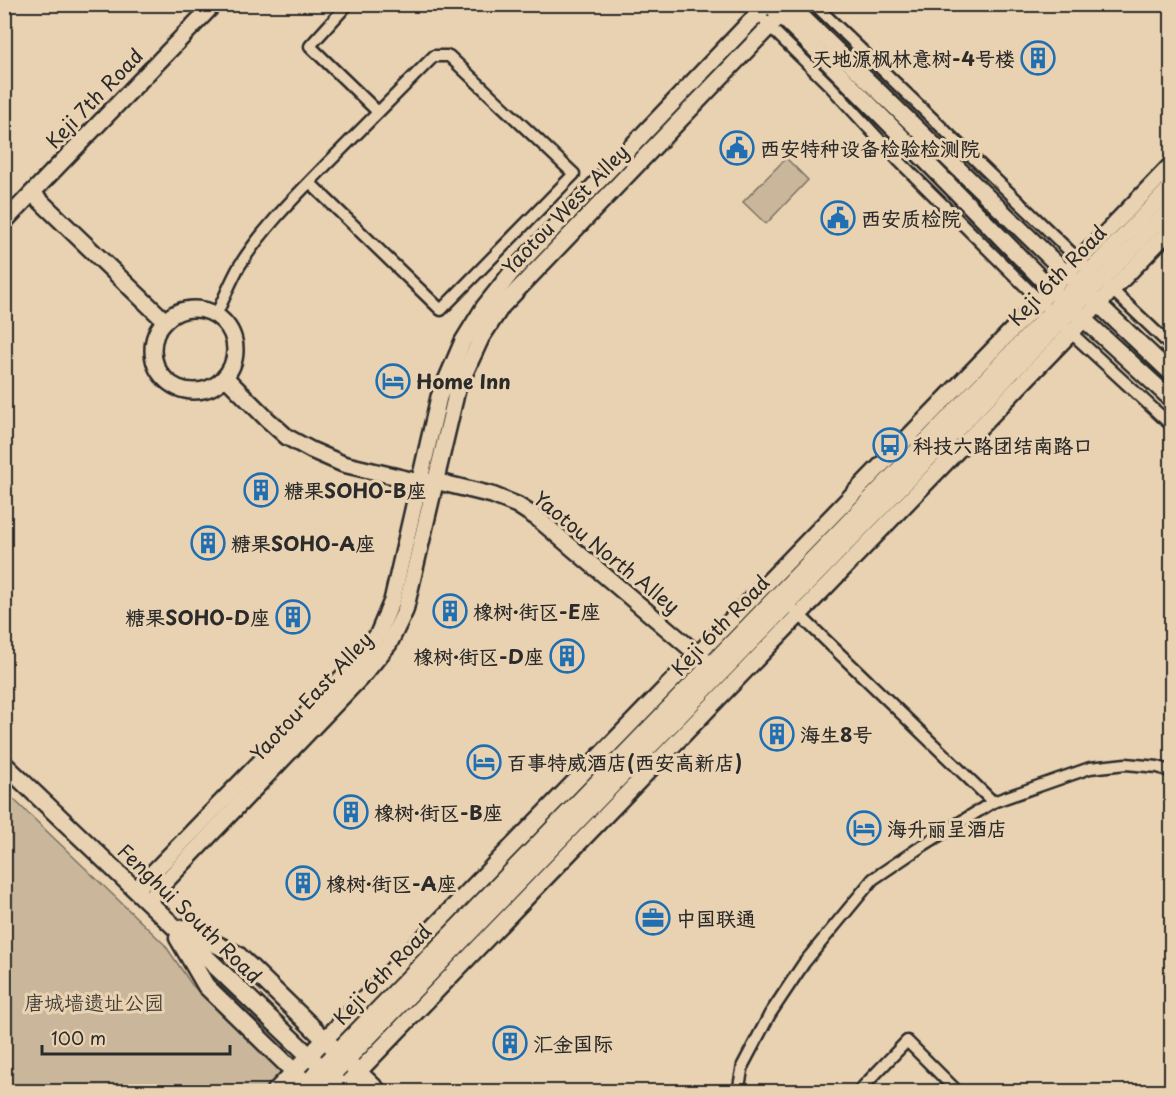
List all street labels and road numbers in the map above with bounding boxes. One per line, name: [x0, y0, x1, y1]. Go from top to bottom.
street label: Keji 7th Road: [38, 41, 150, 155]
street label: Yaotou West Alley: [495, 137, 635, 281]
street label: Keji 6th Road: [1001, 218, 1113, 332]
street label: Yaotou North Alley: [527, 483, 687, 621]
street label: Keji 6th Road: [664, 568, 776, 682]
street label: Yaotou East Alley: [243, 624, 379, 768]
street label: Fenghui South Road: [111, 836, 269, 990]
street label: Keji 6th Road: [326, 917, 438, 1031]

